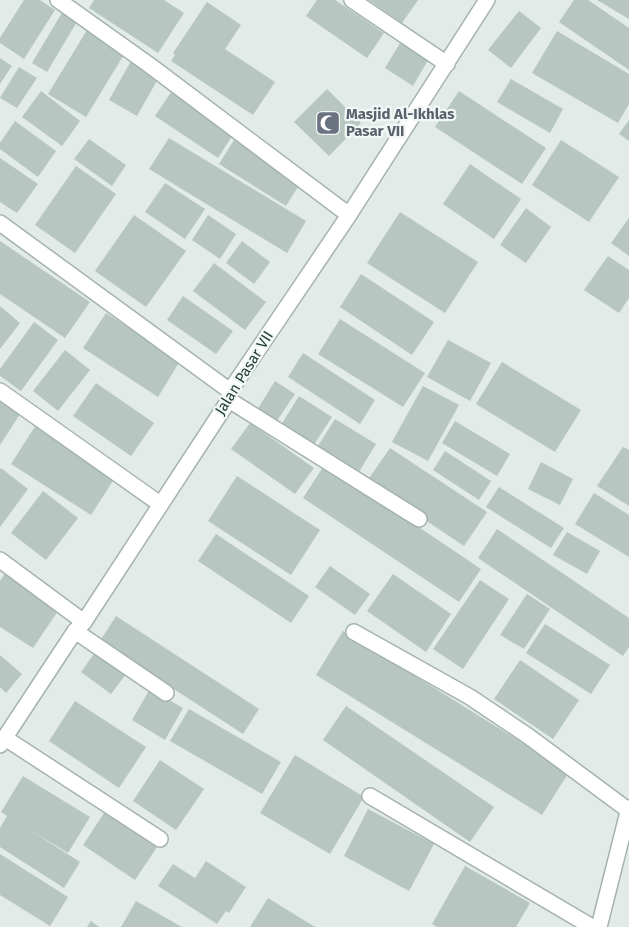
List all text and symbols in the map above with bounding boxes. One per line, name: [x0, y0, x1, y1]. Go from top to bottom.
place label: Masjid Al-Ikhlas Pasar VII: [346, 105, 454, 140]
mosque icon: Masjid Al-Ikhlas Pasar VII: [315, 110, 341, 136]
street label: Jalan Pasar VII: [211, 328, 277, 418]

